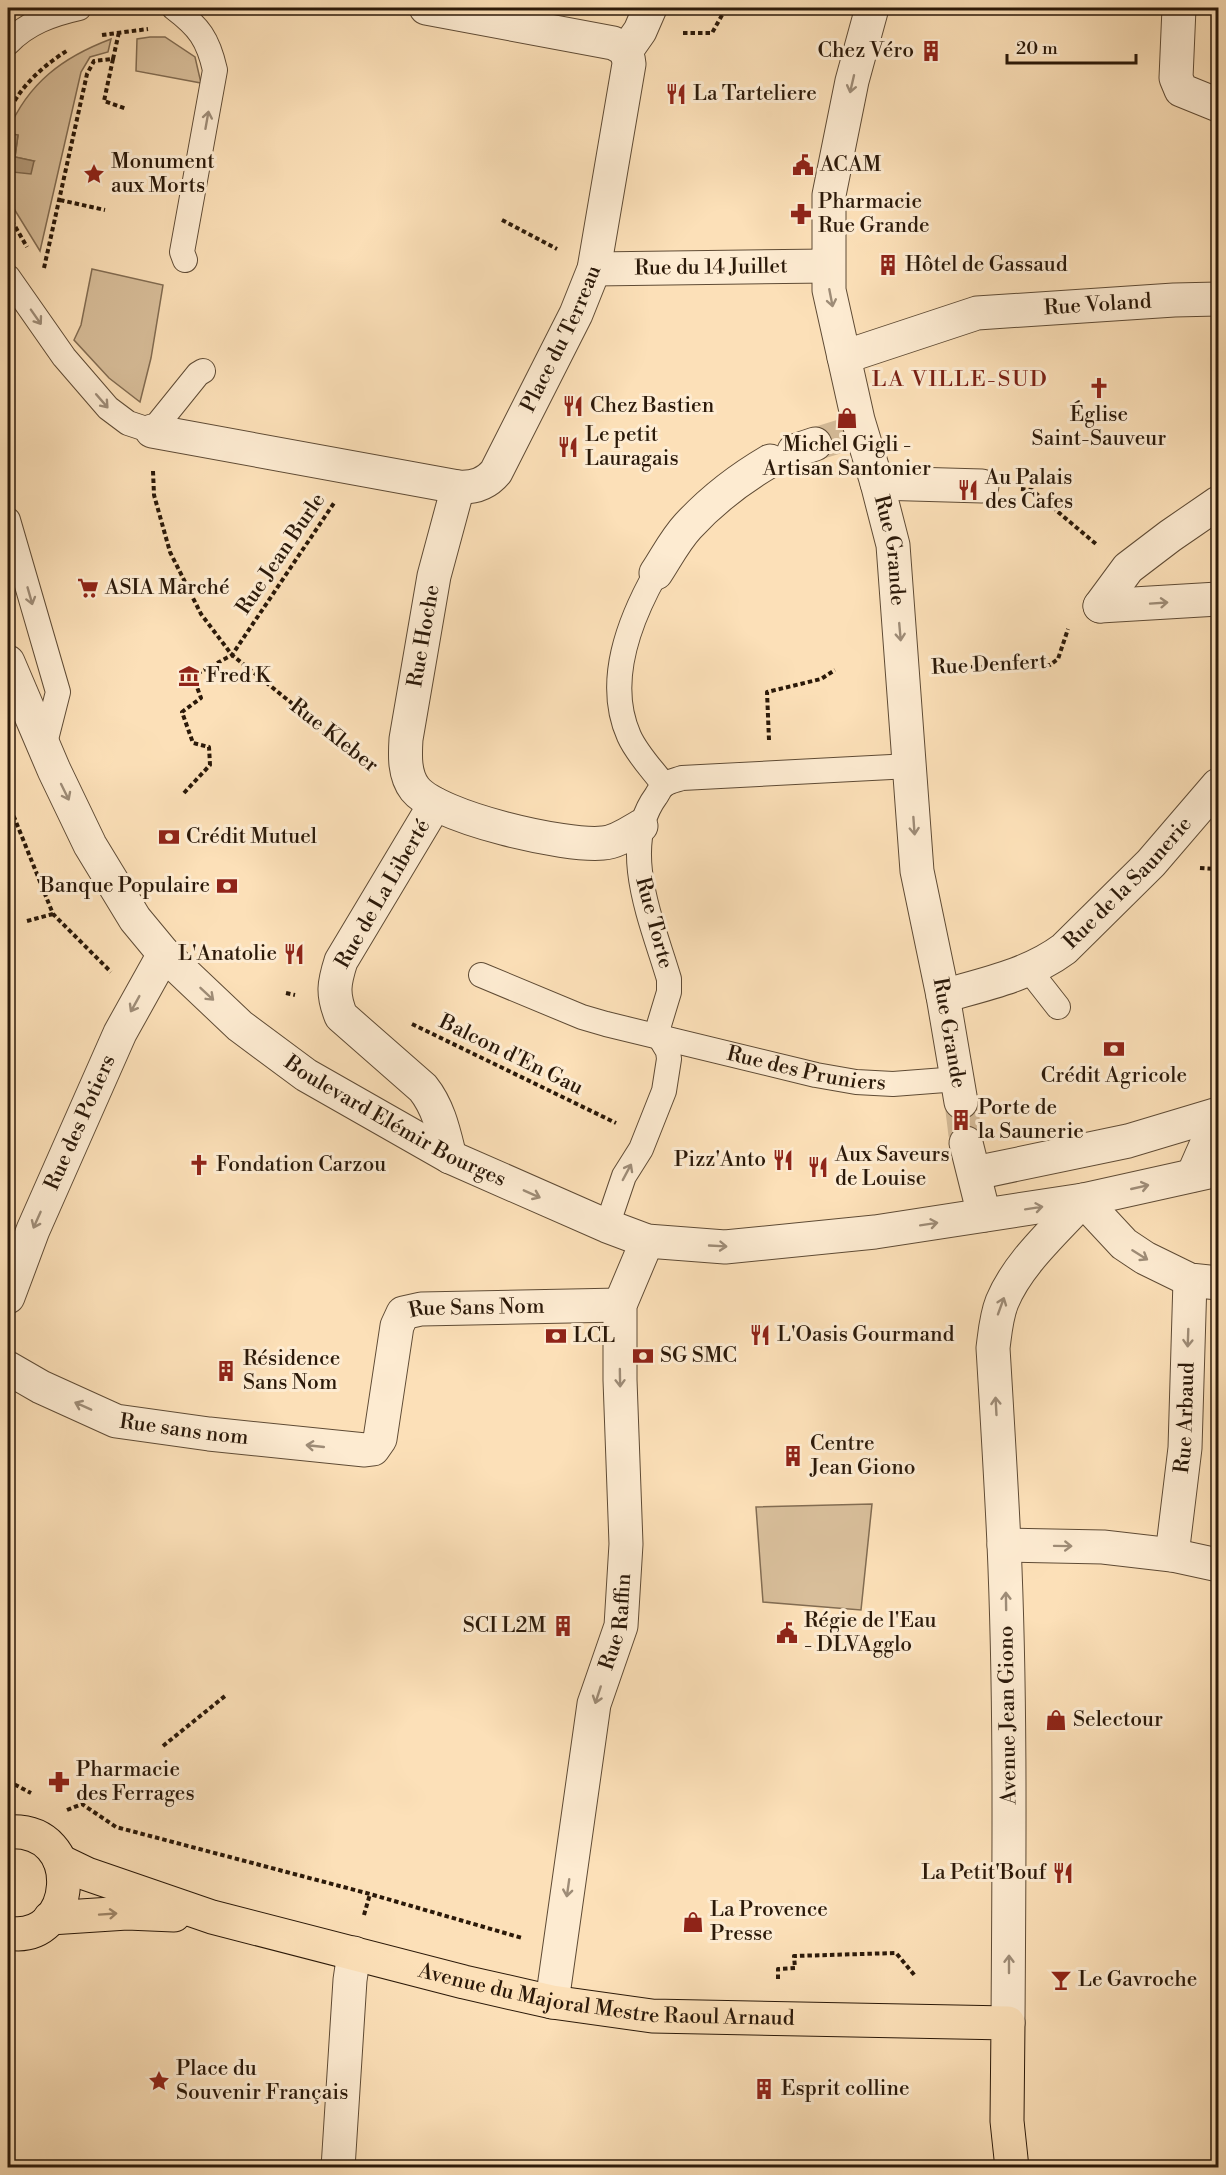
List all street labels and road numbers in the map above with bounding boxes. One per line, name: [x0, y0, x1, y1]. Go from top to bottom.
street label: Rue du 14 Juillet: [634, 254, 788, 281]
street label: Place du Terreau: [515, 261, 607, 417]
street label: Rue Voland: [1043, 289, 1152, 322]
street label: Rue Jean Burle: [231, 488, 331, 620]
street label: Rue Grande: [868, 493, 910, 607]
street label: Rue Hoche: [402, 583, 446, 689]
street label: Rue Denfert: [931, 649, 1048, 681]
street label: Rue Kleber: [285, 693, 383, 779]
street label: Rue de la Saunerie: [1058, 811, 1198, 955]
street label: Rue de La Liberté: [330, 815, 436, 973]
street label: Rue Torte: [629, 874, 679, 972]
street label: Rue Grande: [927, 976, 971, 1090]
street label: Balcon d'En Gau: [434, 1008, 587, 1101]
street label: Rue des Pruniers: [724, 1041, 887, 1097]
street label: Boulevard Elémir Bourges: [278, 1049, 510, 1193]
street label: Rue des Potiers: [39, 1051, 122, 1194]
street label: Rue Sans Nom: [406, 1294, 545, 1324]
street label: Rue Arbaud: [1169, 1362, 1201, 1475]
street label: Rue sans nom: [118, 1409, 250, 1451]
street label: Rue Raffin: [594, 1572, 637, 1673]
street label: Avenue Jean Giono: [993, 1625, 1023, 1806]
street label: Avenue du Majoral Mestre Raoul Arnaud: [415, 1957, 795, 2032]

